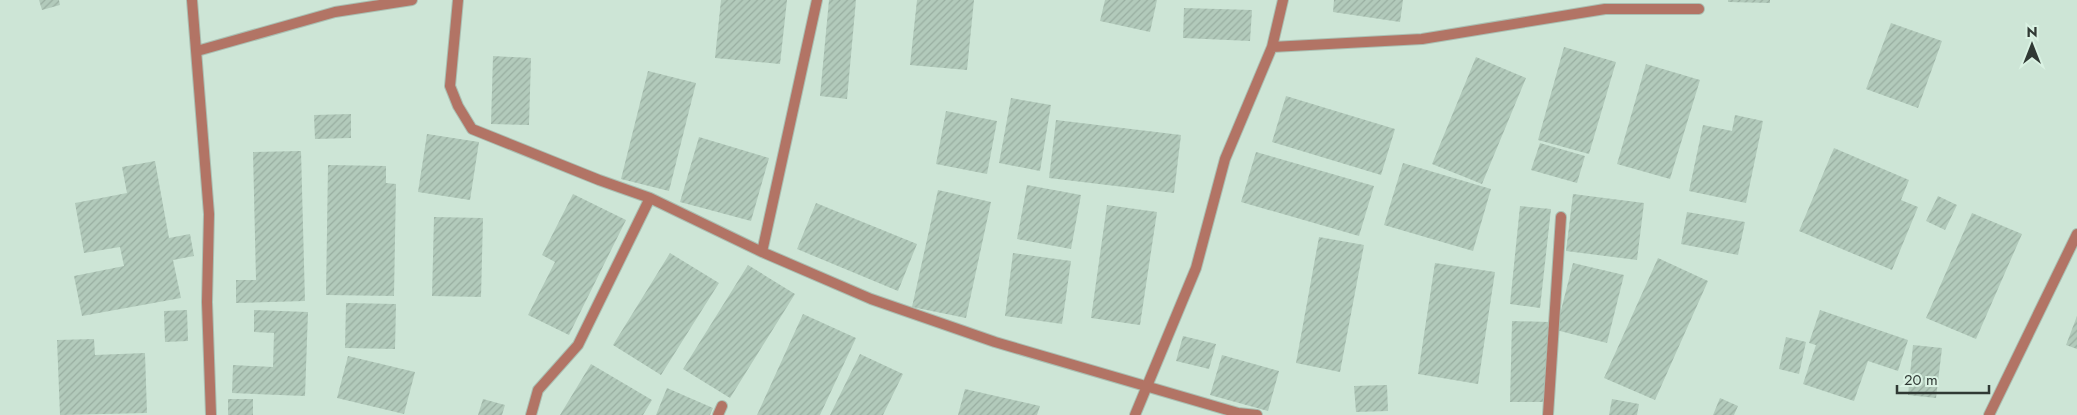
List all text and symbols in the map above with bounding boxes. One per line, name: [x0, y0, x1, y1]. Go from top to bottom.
north arrow: [2007, 20, 2057, 70]
text: N: [2026, 22, 2038, 42]
scale bar: [1897, 362, 1990, 394]
text: 20 m: [1904, 369, 1938, 391]

